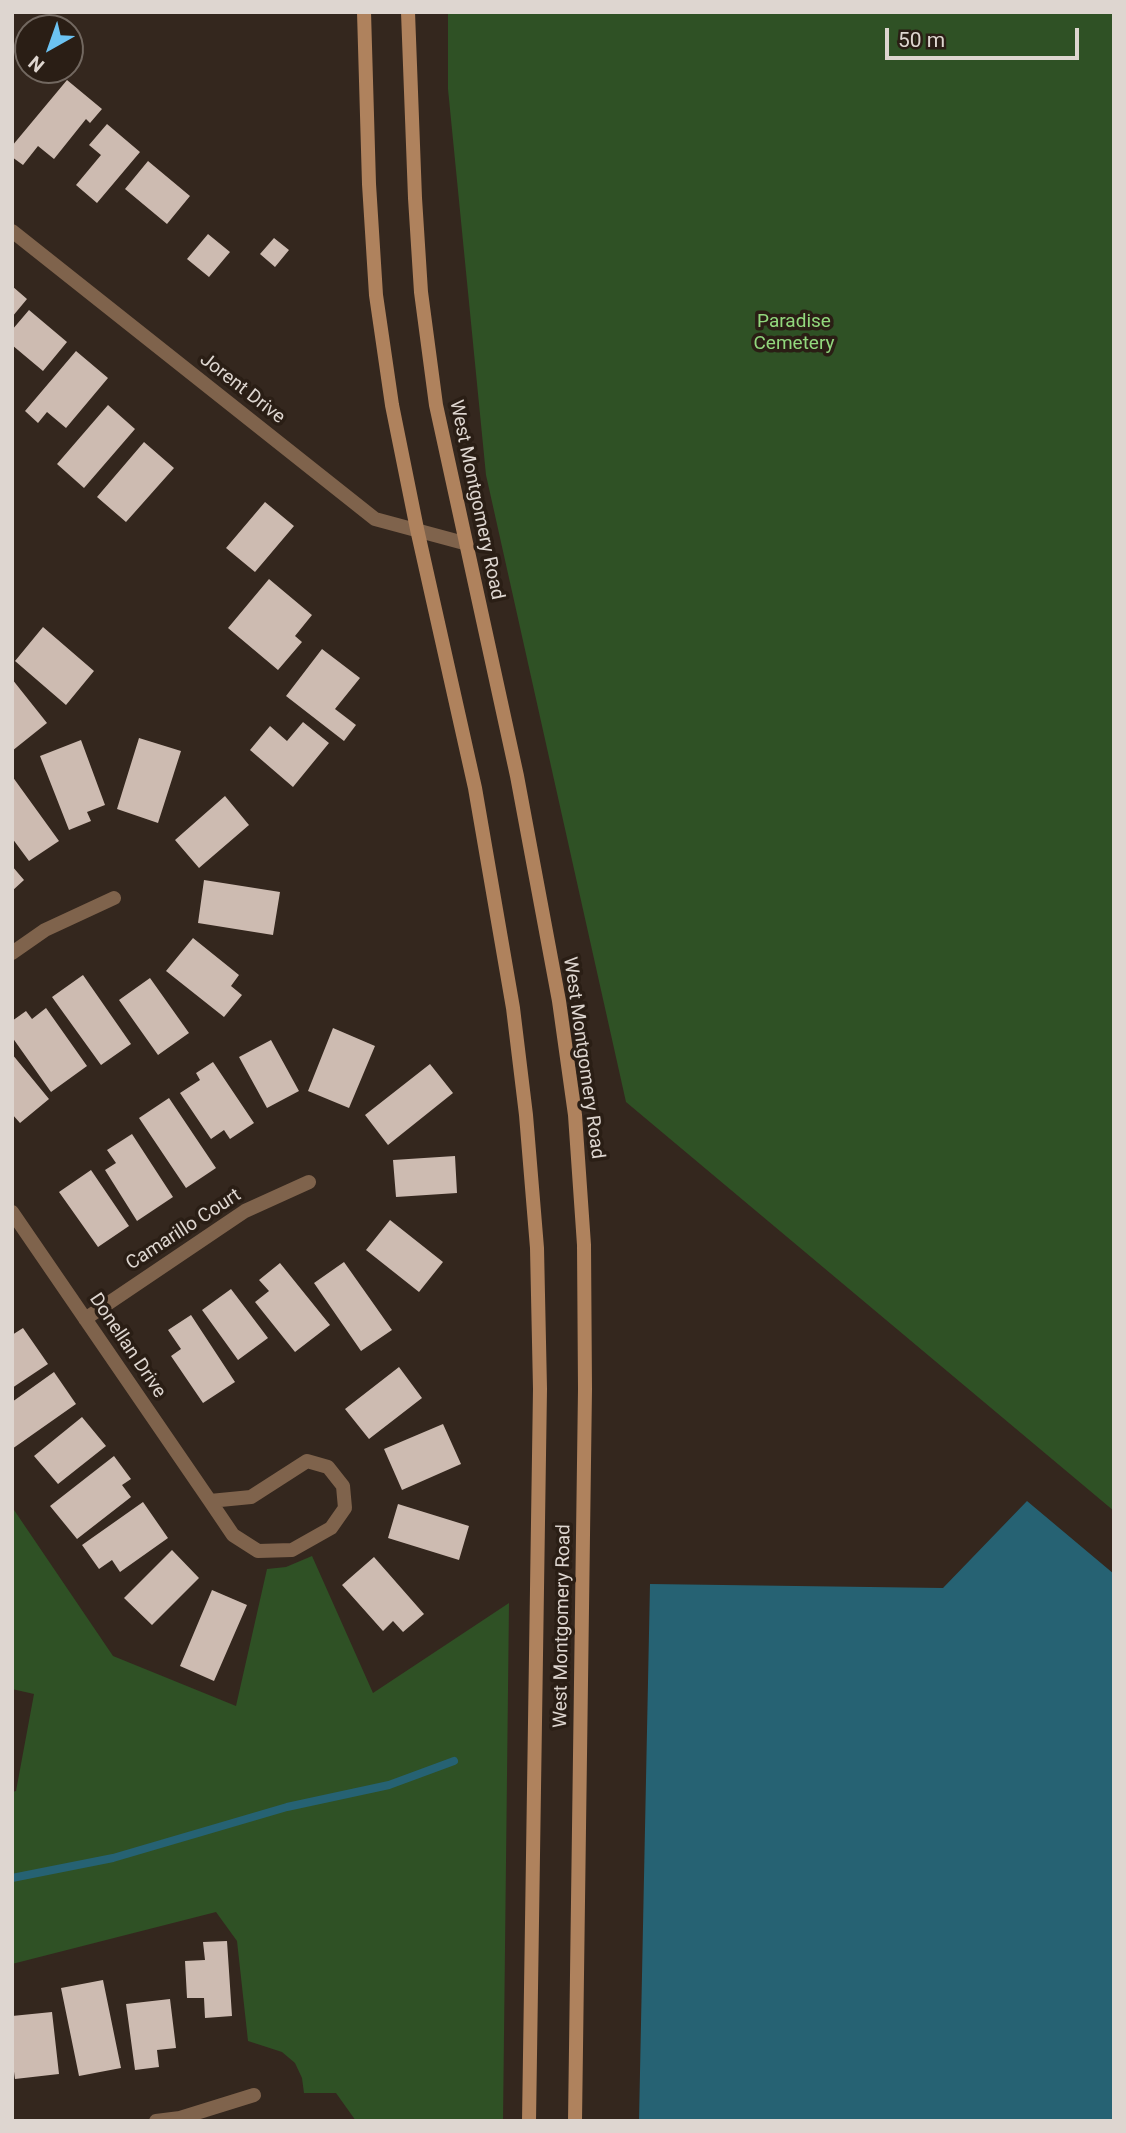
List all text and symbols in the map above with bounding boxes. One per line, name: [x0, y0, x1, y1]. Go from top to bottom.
north arrow: [14, 14, 84, 84]
scale bar: [888, 14, 1082, 58]
text: 50 m: [898, 28, 945, 52]
text: N: [24, 51, 49, 77]
park label: Paradise Cemetery: [753, 311, 835, 355]
street label: Jorent Drive: [195, 349, 289, 429]
street label: West Montgomery Road: [444, 398, 508, 602]
street label: West Montgomery Road: [558, 956, 608, 1160]
street label: Camarillo Court: [122, 1184, 246, 1276]
street label: Donellan Drive: [84, 1289, 170, 1403]
street label: West Montgomery Road: [550, 1524, 576, 1728]

